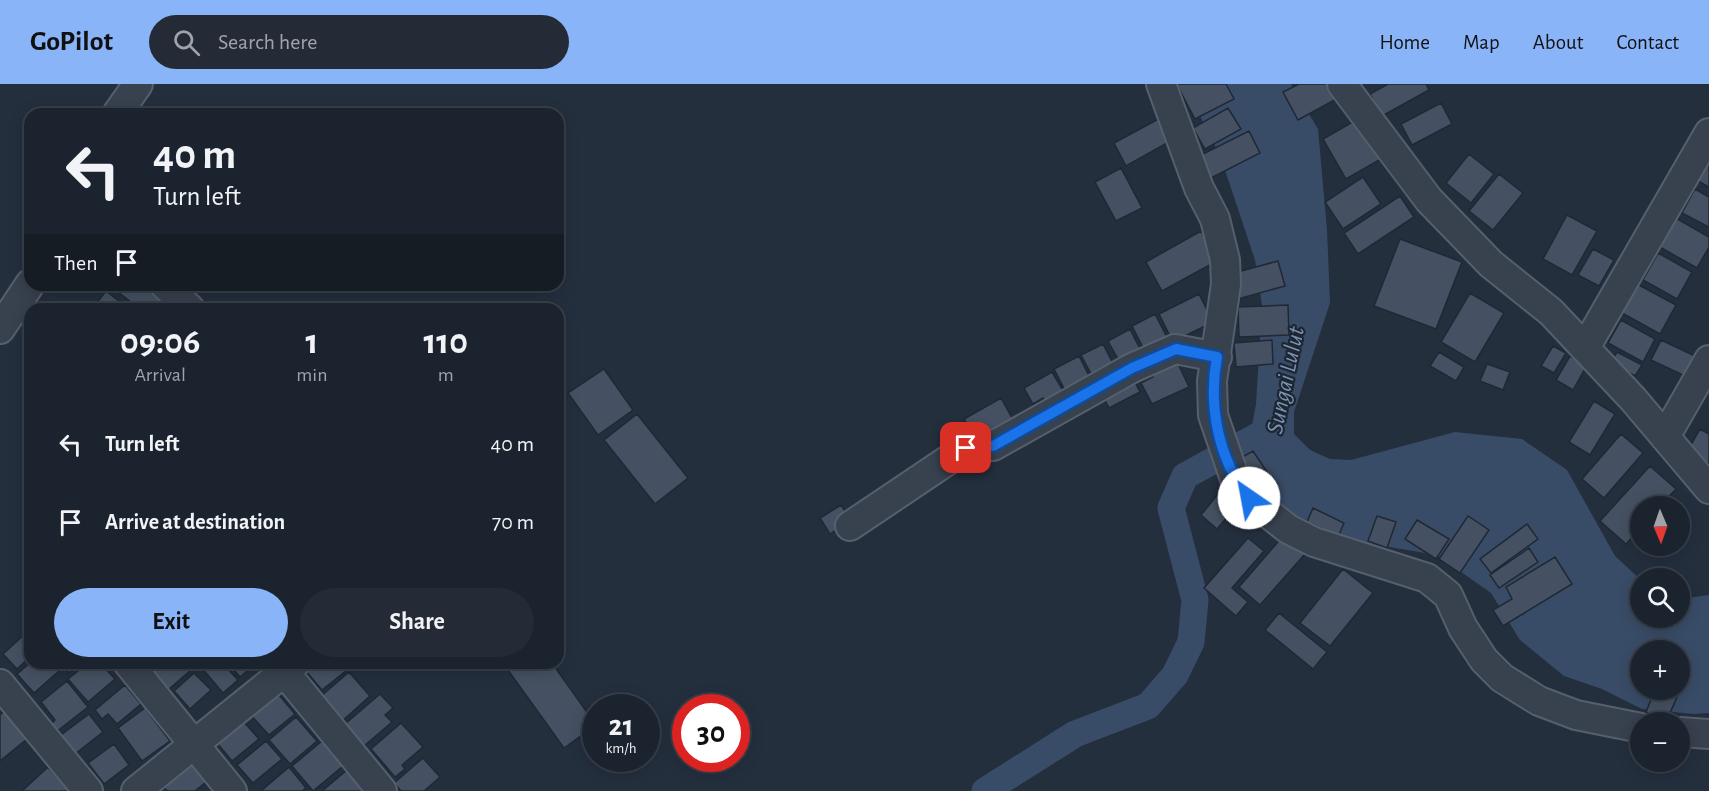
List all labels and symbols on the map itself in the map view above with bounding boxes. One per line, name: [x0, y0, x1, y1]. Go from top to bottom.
water label: Sungai Lulut: [1263, 324, 1309, 436]
pin: [940, 422, 991, 473]
position arrow: [1217, 466, 1281, 530]
north arrow: [1630, 496, 1690, 556]
speed limit sign: 30: [672, 694, 750, 772]

